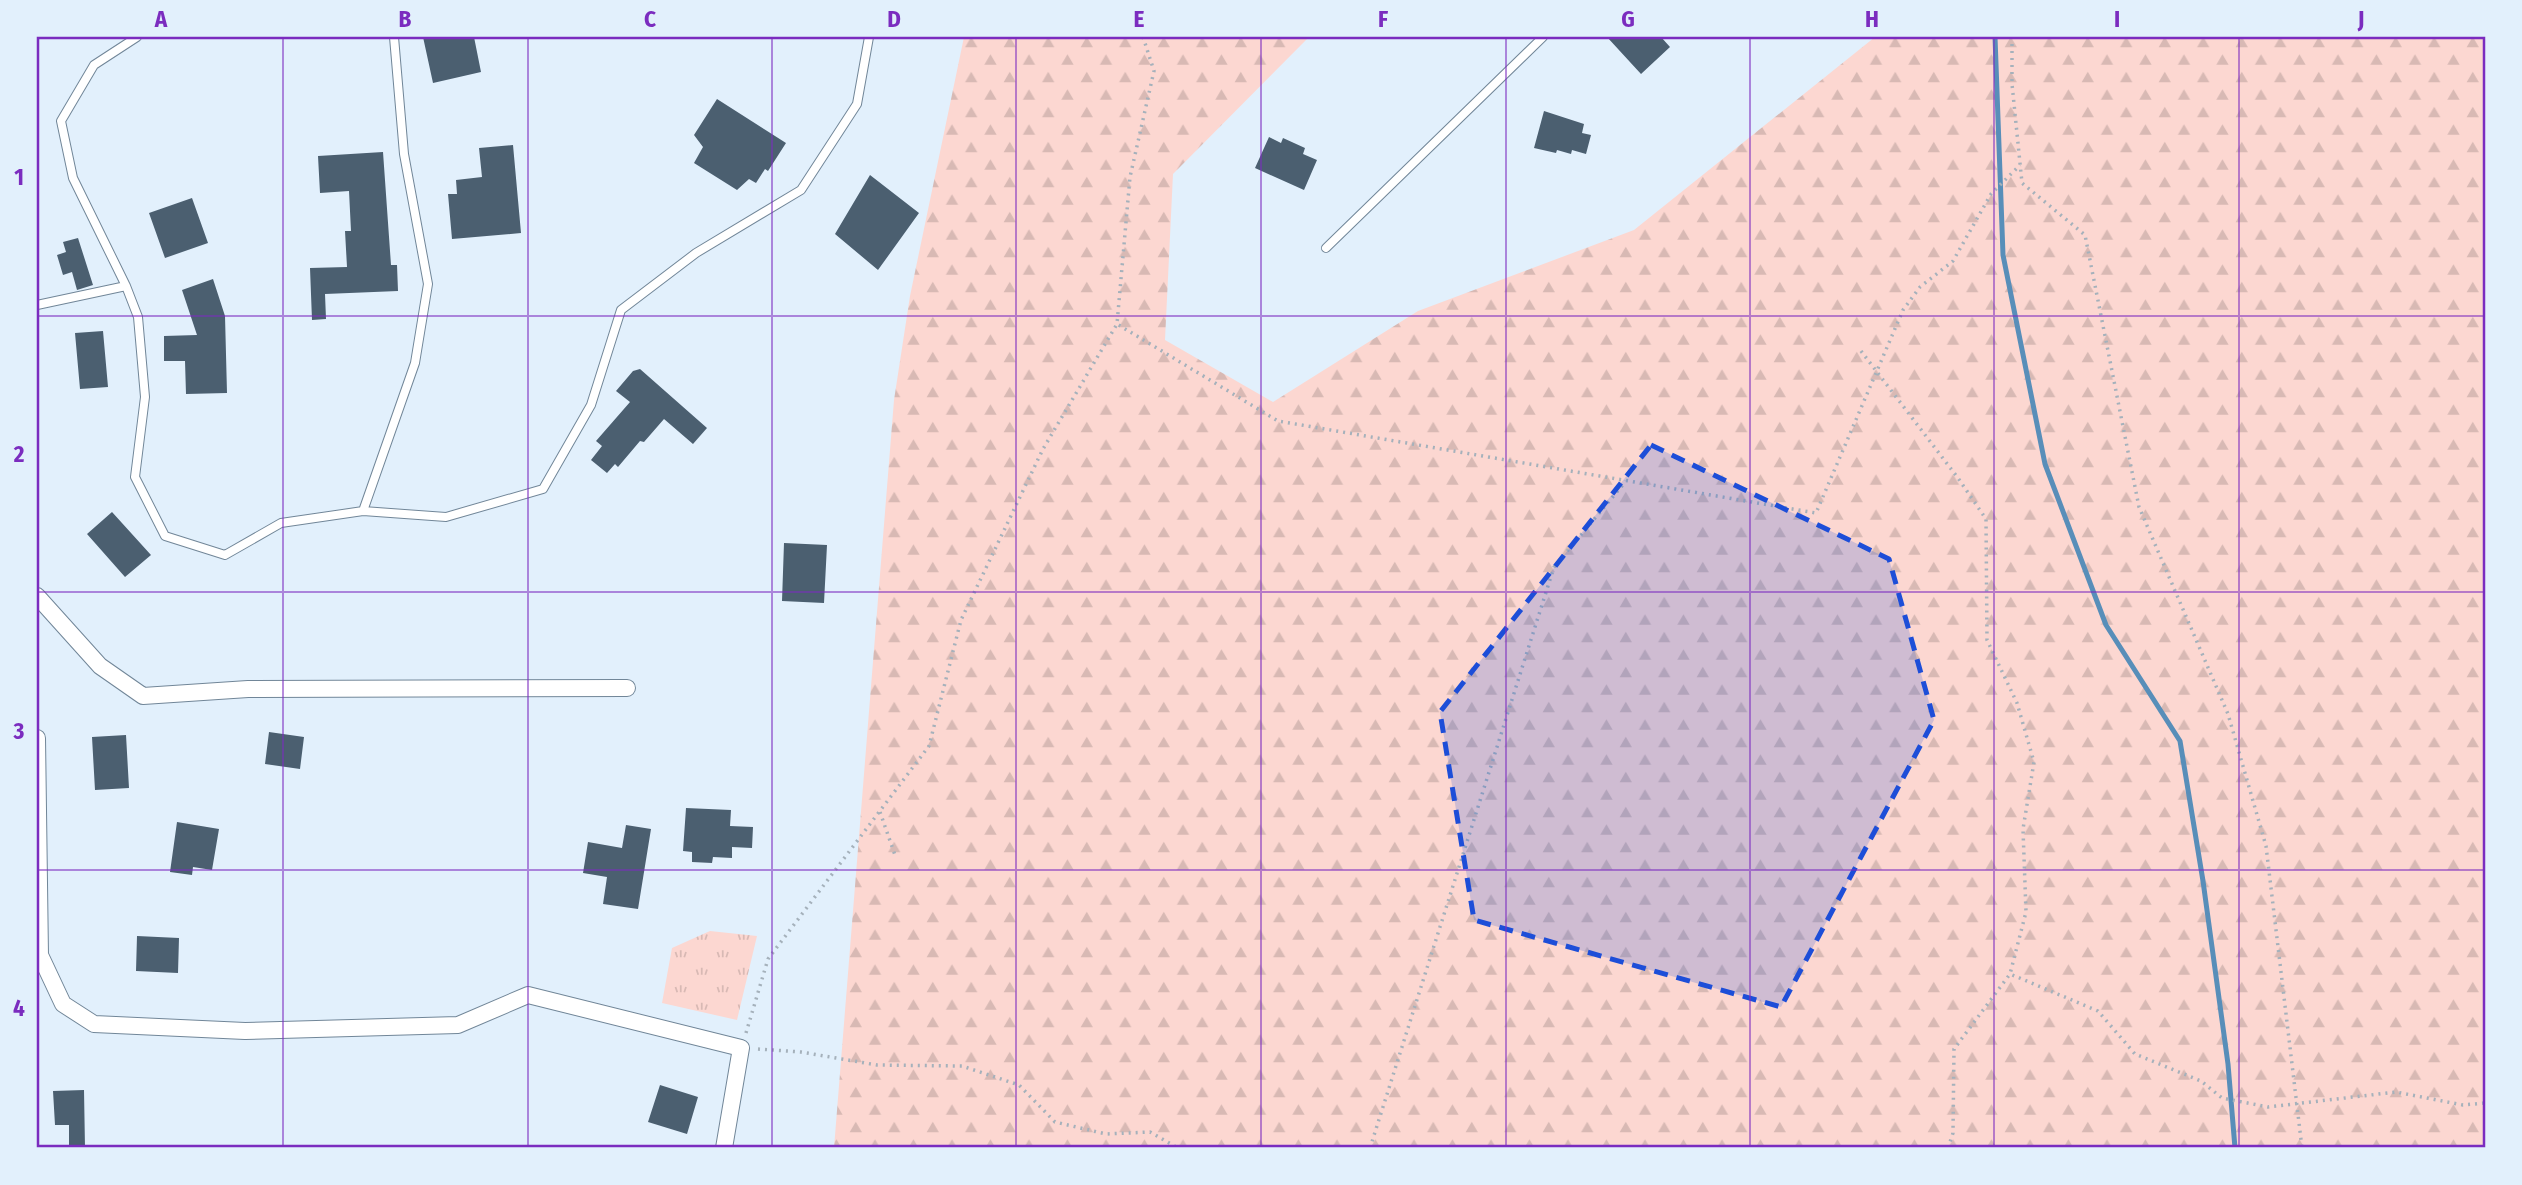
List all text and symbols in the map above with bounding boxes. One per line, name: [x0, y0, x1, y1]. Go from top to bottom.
text: A: [154, 5, 168, 33]
text: B: [399, 5, 412, 33]
text: C: [644, 5, 656, 33]
text: D: [887, 5, 901, 33]
text: E: [1134, 5, 1145, 33]
text: F: [1378, 5, 1388, 33]
text: G: [1621, 5, 1635, 33]
text: H: [1865, 5, 1879, 33]
text: I: [2114, 5, 2120, 33]
text: J: [2357, 5, 2364, 33]
text: 1: [14, 163, 24, 191]
text: 2: [13, 440, 25, 468]
text: 3: [13, 717, 25, 745]
text: 4: [13, 994, 25, 1022]

